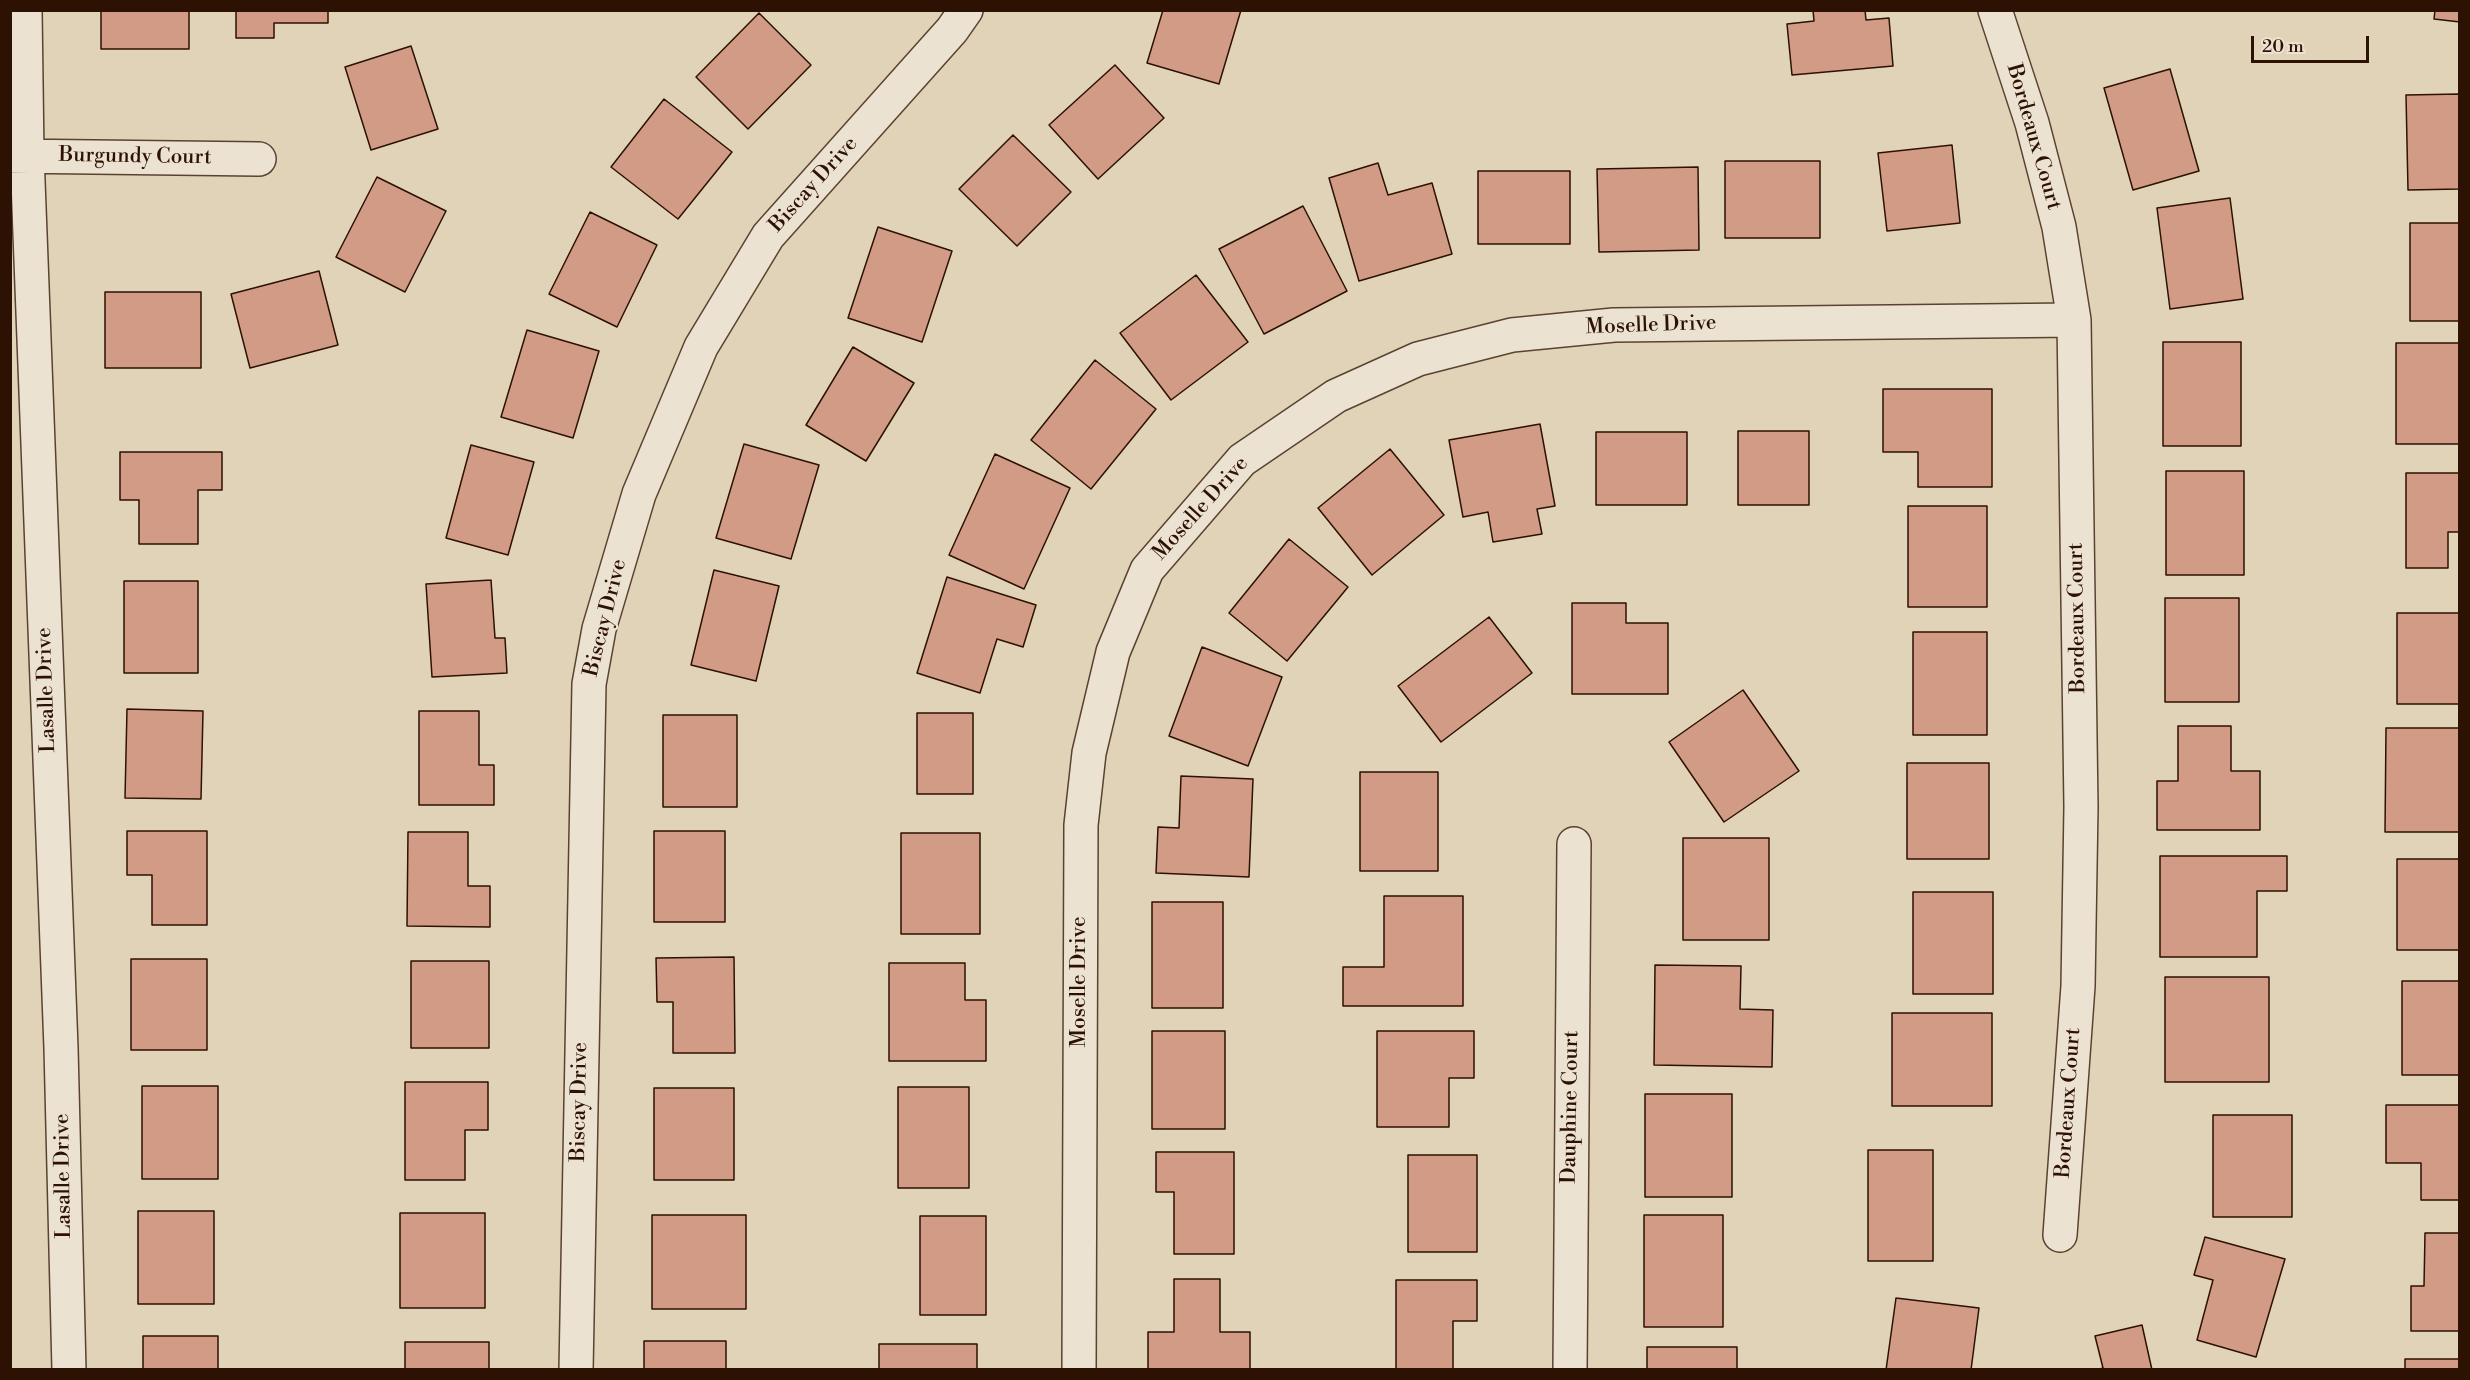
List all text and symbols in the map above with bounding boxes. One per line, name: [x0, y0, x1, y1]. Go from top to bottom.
scale bar: [2254, 24, 2372, 62]
text: 20 m: [2262, 35, 2304, 58]
street label: Bordeaux Court: [2000, 61, 2066, 213]
street label: Biscay Drive: [765, 132, 863, 238]
street label: Burgundy Court: [58, 143, 212, 171]
street label: Moselle Drive: [1585, 311, 1717, 341]
street label: Moselle Drive: [1148, 452, 1254, 566]
street label: Bordeaux Court: [2064, 542, 2092, 694]
street label: Biscay Drive: [579, 557, 633, 679]
street label: Lasalle Drive: [32, 627, 62, 753]
street label: Moselle Drive: [1067, 917, 1093, 1047]
street label: Bordeaux Court: [2051, 1027, 2087, 1179]
street label: Dauphine Court: [1557, 1030, 1585, 1184]
street label: Biscay Drive: [566, 1042, 594, 1162]
street label: Lasalle Drive: [50, 1113, 78, 1239]

